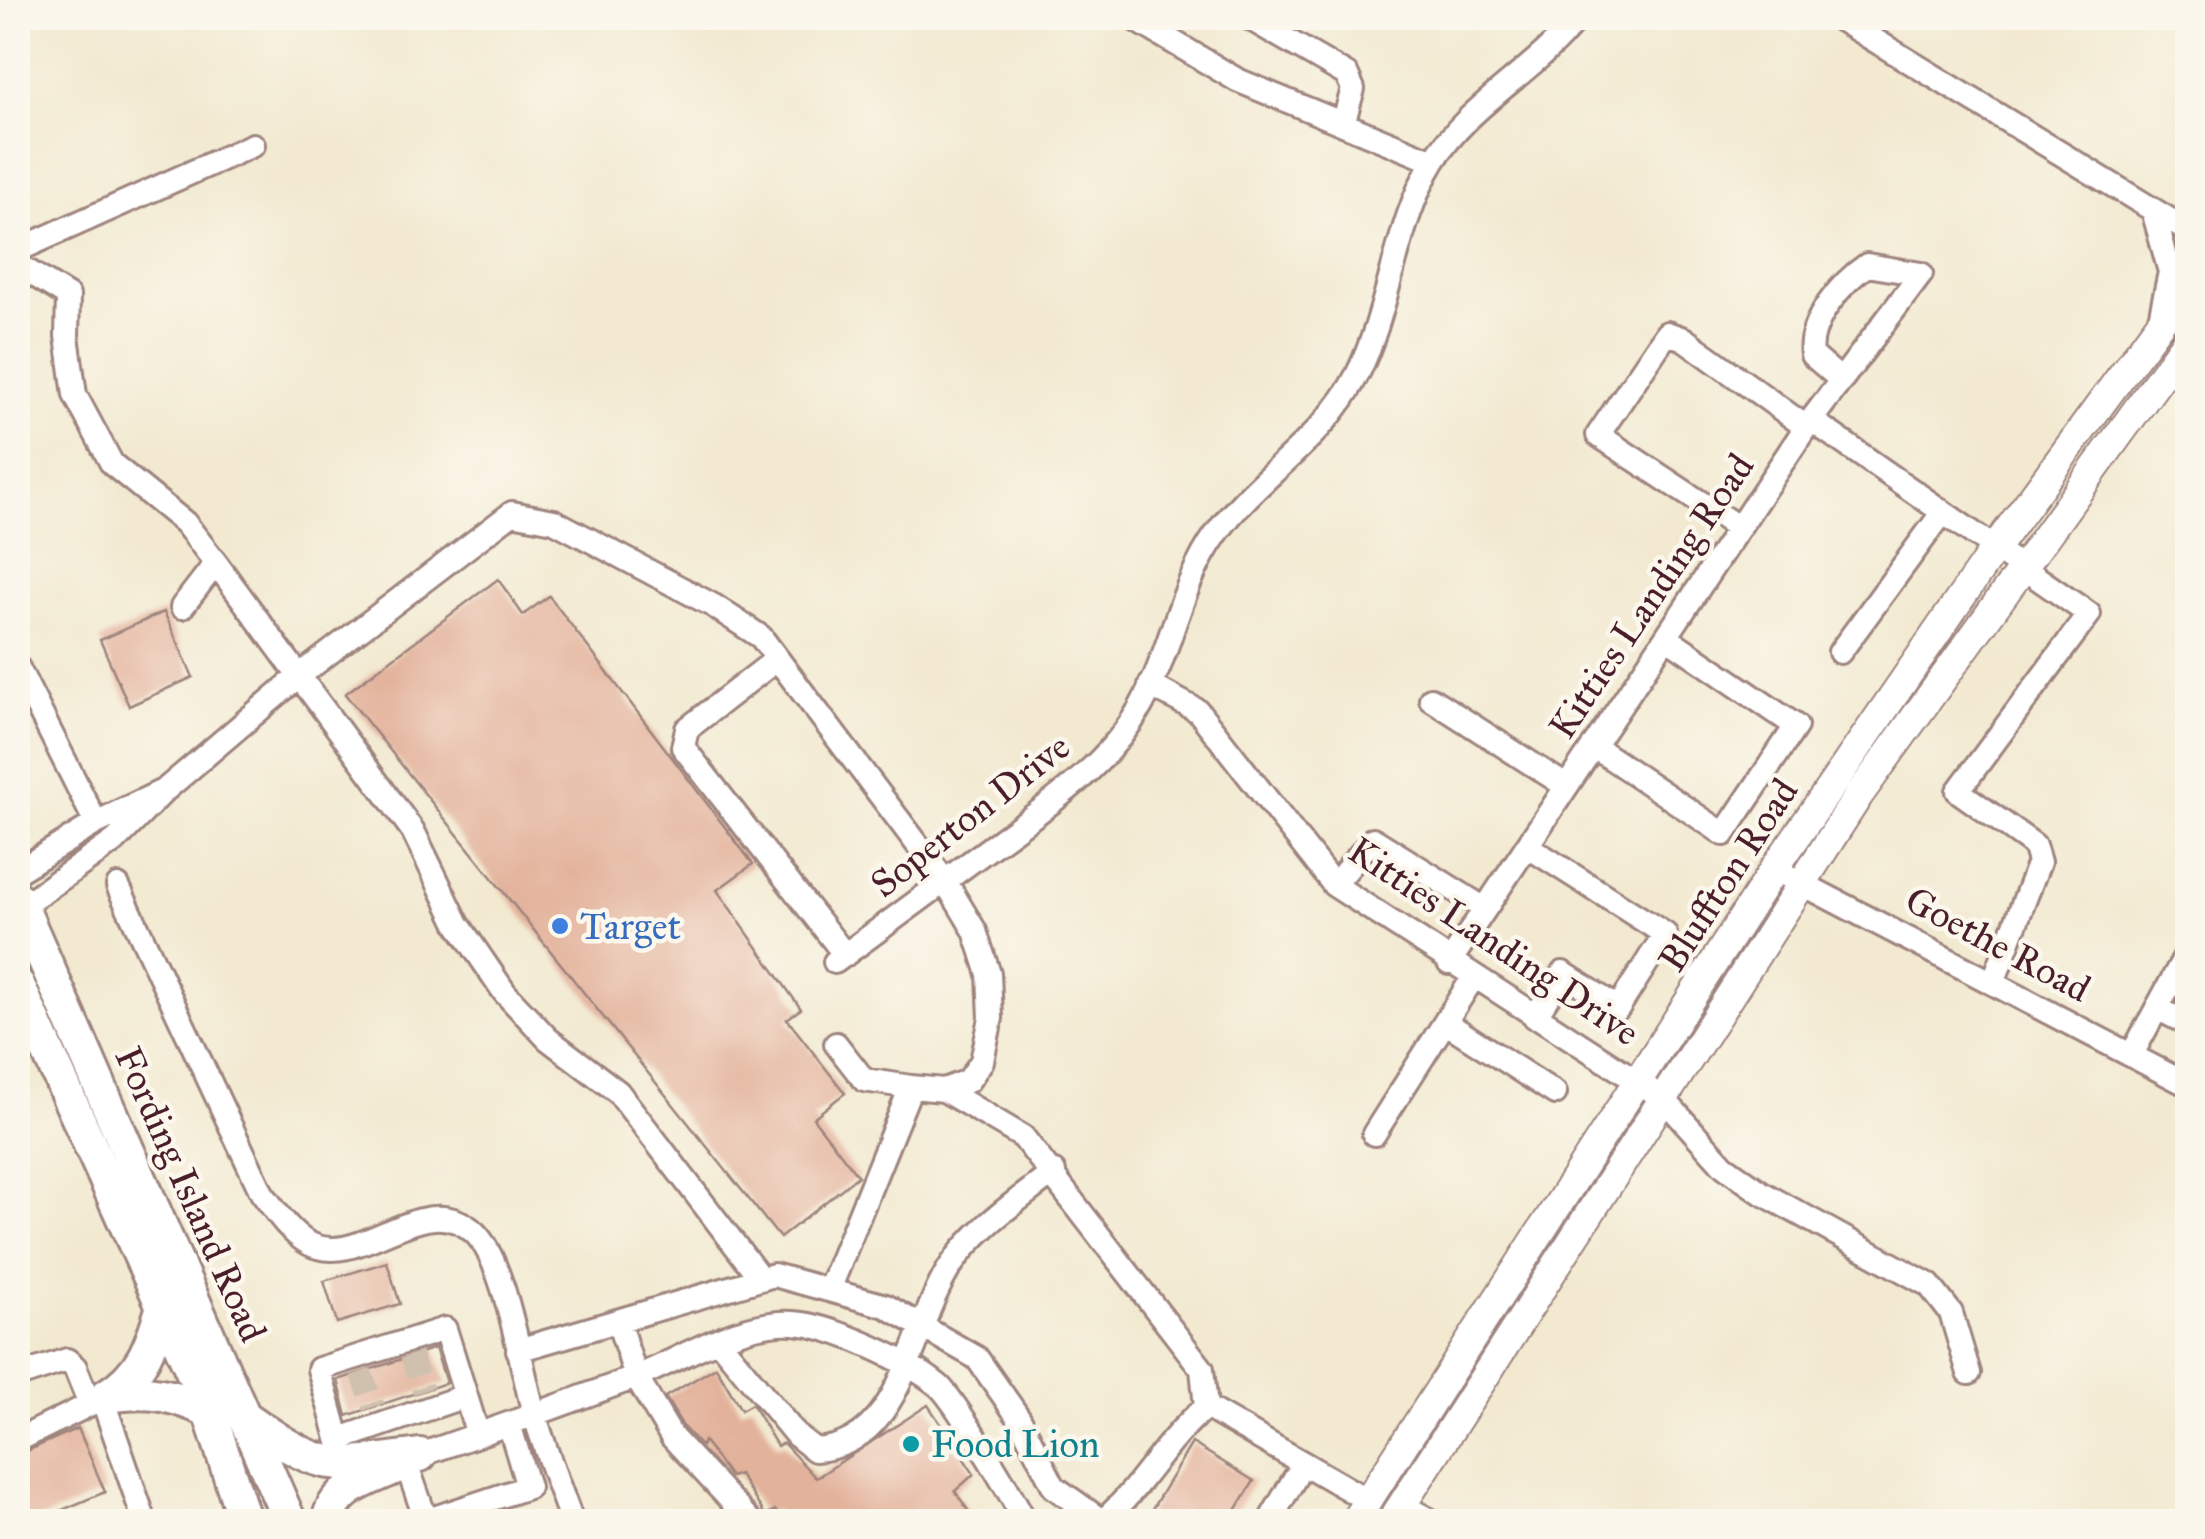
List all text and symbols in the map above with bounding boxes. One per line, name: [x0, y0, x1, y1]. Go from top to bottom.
street label: Kitties Landing Road: [1539, 445, 1763, 747]
street label: Soperton Drive: [861, 723, 1079, 907]
street label: Bluffton Road: [1649, 770, 1807, 980]
street label: Kitties Landing Drive: [1340, 827, 1648, 1055]
street label: Goethe Road: [1898, 876, 2098, 1012]
place label: Target: [580, 903, 681, 949]
marker: Target: [549, 915, 571, 937]
street label: Fording Island Road: [105, 1039, 277, 1349]
place label: Food Lion: [931, 1421, 1099, 1467]
marker: Food Lion: [900, 1433, 922, 1455]

